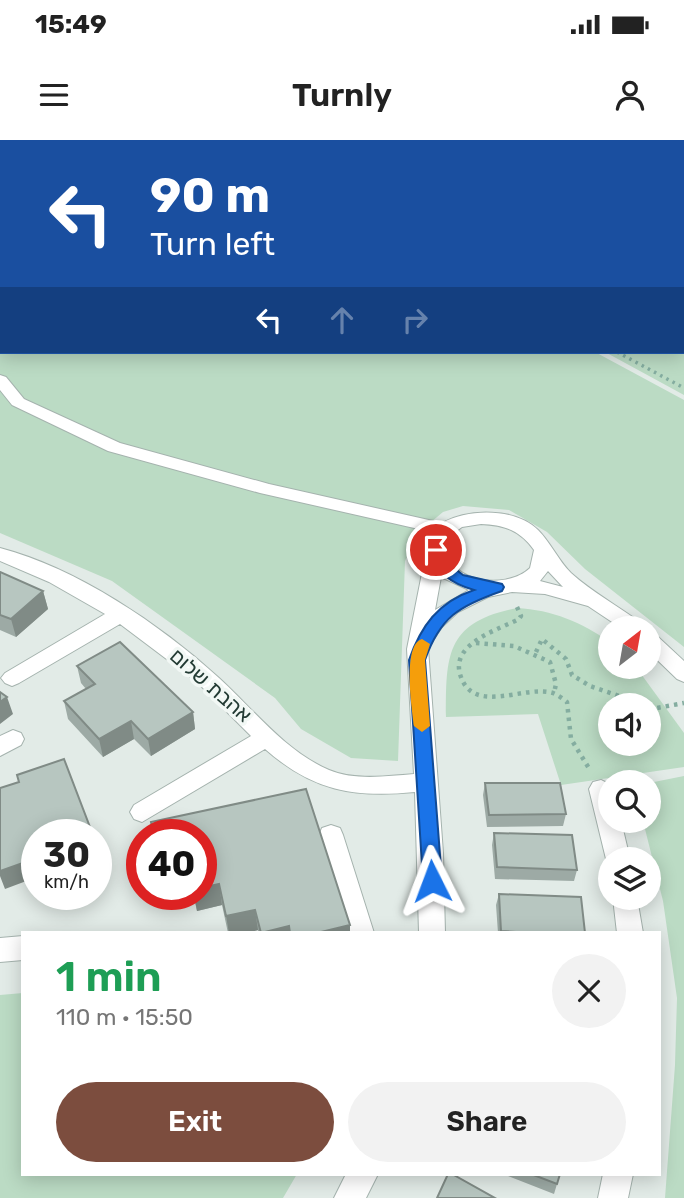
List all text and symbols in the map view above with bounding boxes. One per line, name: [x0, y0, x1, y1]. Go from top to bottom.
text: 15:49: [35, 9, 107, 40]
icon: menu: [35, 76, 73, 114]
text: Turnly: [292, 76, 392, 114]
icon: person: [611, 76, 649, 114]
text: 90 m: [150, 166, 270, 224]
icon: left: [35, 168, 126, 259]
text: Turn left: [150, 225, 275, 263]
icon: left: [250, 301, 288, 339]
icon: ahead: [323, 301, 361, 339]
icon: right: [396, 301, 434, 339]
pin: [406, 520, 466, 580]
icon: arrive: [417, 531, 455, 569]
north arrow: [598, 616, 662, 679]
map controls: [598, 616, 661, 910]
street label: אהבת שלום: [165, 643, 257, 727]
button: sound: [598, 693, 661, 756]
button: search: [598, 770, 661, 833]
speed limit sign: 40: [126, 819, 217, 910]
text: 30: [43, 834, 90, 876]
position arrow: [395, 844, 469, 918]
button: layers: [598, 847, 661, 910]
text: km/h: [44, 871, 89, 893]
text: 1 min: [56, 952, 162, 1002]
button: close: [552, 954, 626, 1028]
text: 110 m · 15:50: [56, 1003, 193, 1031]
button: Exit: [56, 1082, 334, 1162]
button: Share: [348, 1082, 626, 1162]

